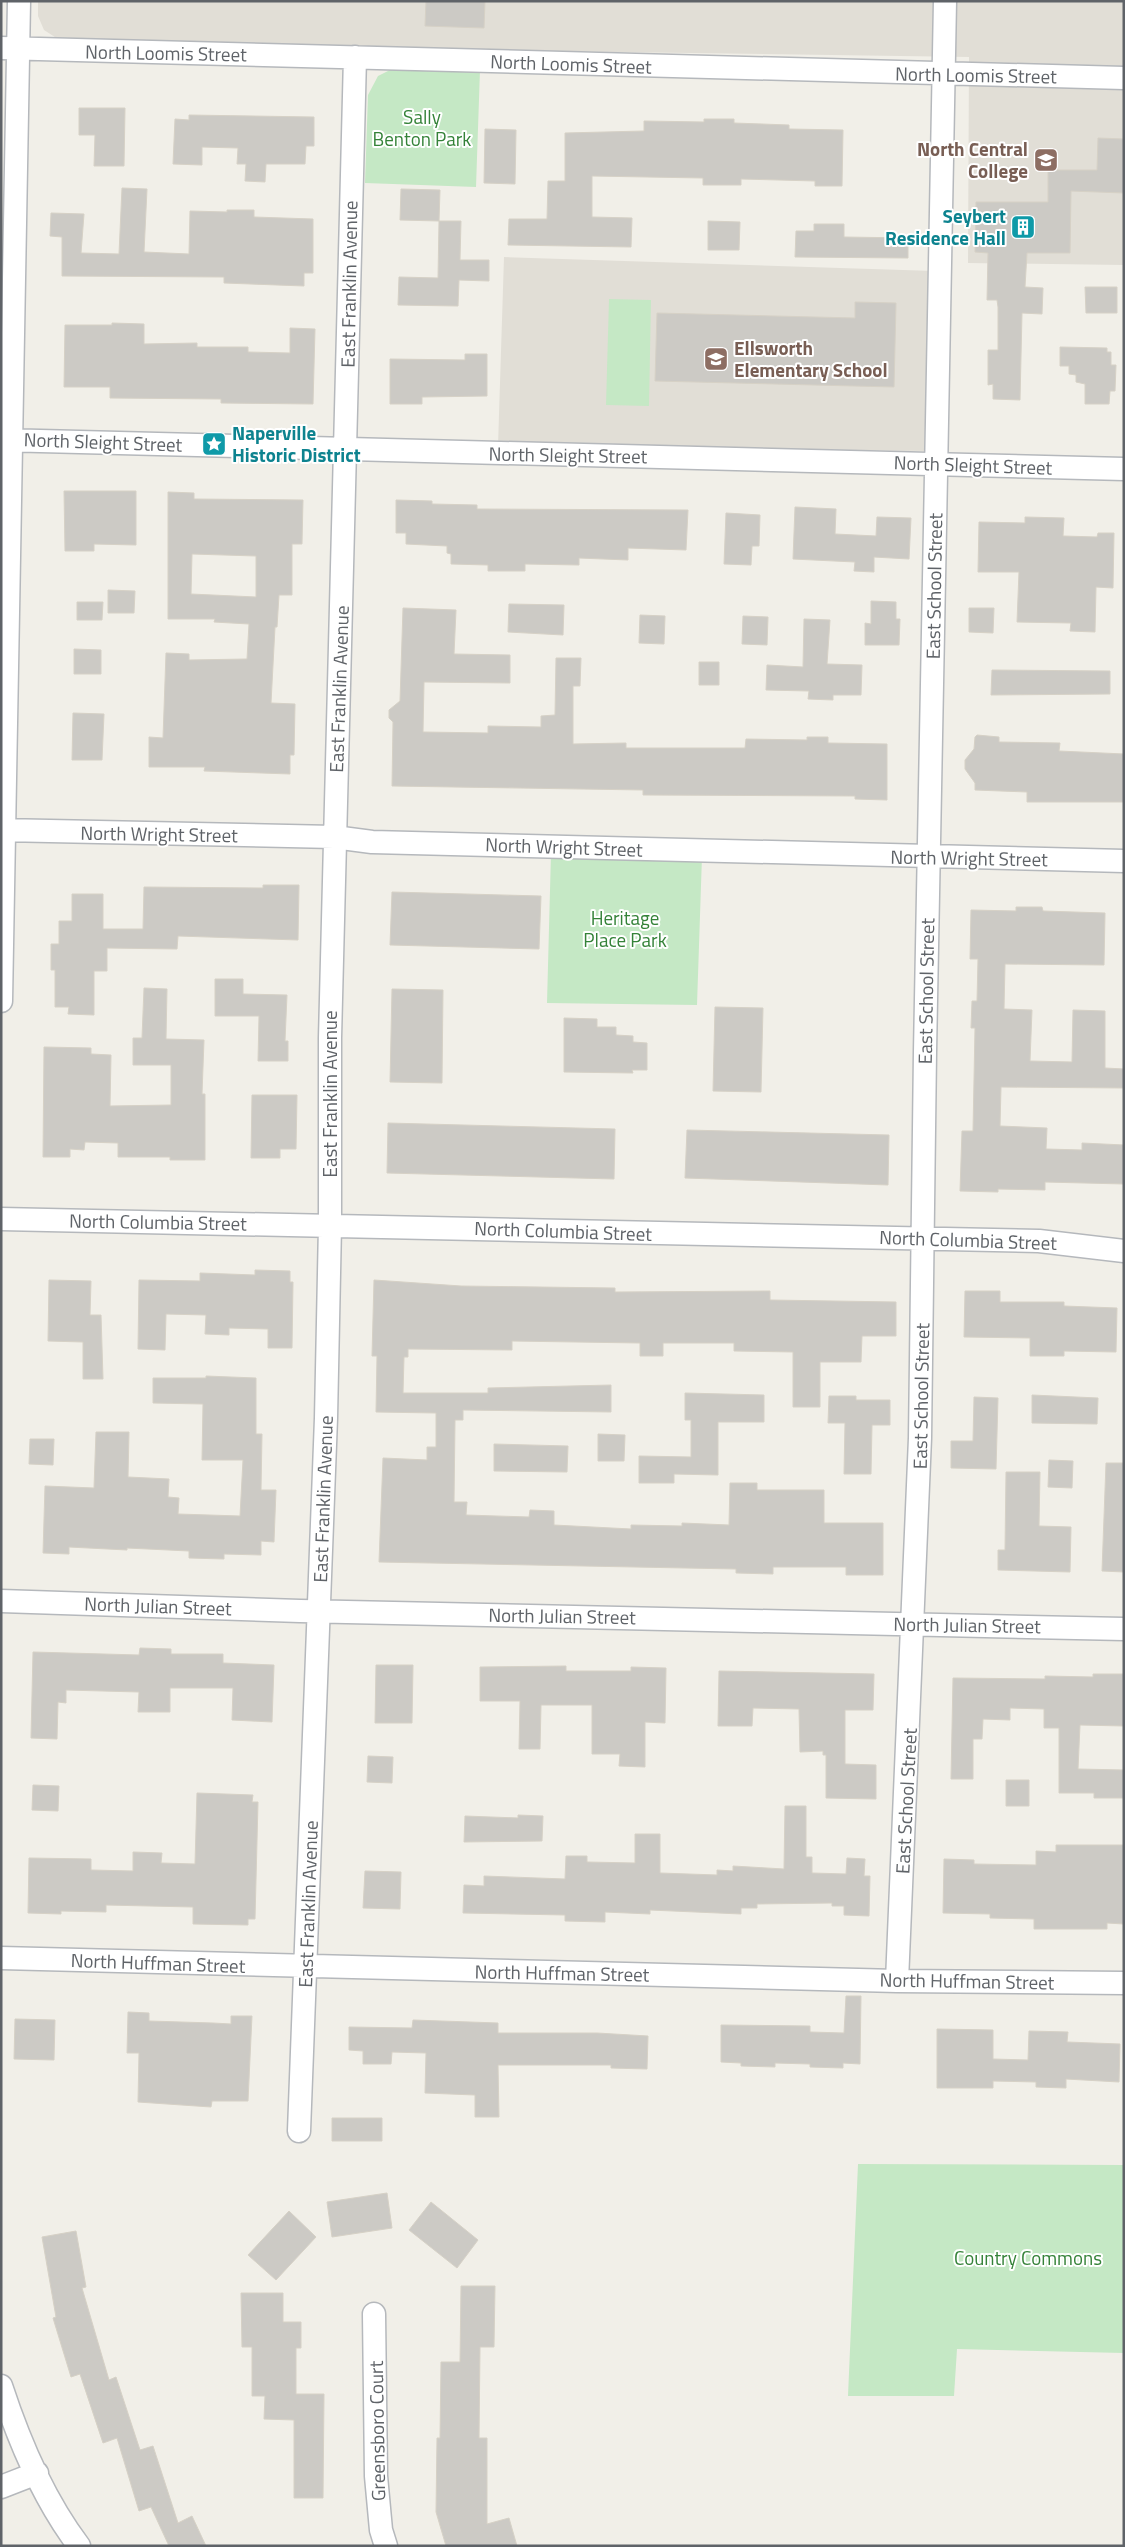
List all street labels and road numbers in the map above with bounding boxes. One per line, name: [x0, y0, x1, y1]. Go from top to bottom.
street label: North Loomis Street: [85, 37, 247, 68]
street label: North Loomis Street: [490, 46, 653, 81]
street label: North Loomis Street: [895, 59, 1057, 90]
street label: East Franklin Avenue: [333, 200, 364, 368]
street label: North Sleight Street: [23, 424, 183, 459]
street label: North Sleight Street: [488, 439, 648, 470]
street label: North Sleight Street: [893, 447, 1053, 482]
street label: East School Street: [918, 512, 949, 659]
street label: East Franklin Avenue: [321, 605, 356, 773]
street label: North Wright Street: [80, 818, 238, 849]
street label: North Wright Street: [485, 829, 644, 864]
street label: North Wright Street: [890, 842, 1048, 873]
street label: East School Street: [910, 917, 941, 1064]
street label: East Franklin Avenue: [315, 1010, 344, 1178]
street label: North Columbia Street: [69, 1205, 247, 1238]
street label: North Columbia Street: [474, 1213, 653, 1248]
street label: North Columbia Street: [879, 1222, 1058, 1257]
street label: East School Street: [905, 1322, 936, 1469]
street label: East Franklin Avenue: [305, 1415, 340, 1583]
street label: North Julian Street: [84, 1588, 233, 1623]
street label: North Julian Street: [488, 1600, 636, 1631]
street label: North Julian Street: [893, 1609, 1041, 1640]
street label: East School Street: [887, 1727, 924, 1875]
street label: East Franklin Avenue: [290, 1820, 325, 1988]
street label: North Huffman Street: [70, 1945, 246, 1980]
street label: North Huffman Street: [474, 1956, 650, 1989]
street label: North Huffman Street: [879, 1964, 1055, 1997]
street label: Greensboro Court: [361, 2360, 392, 2501]

